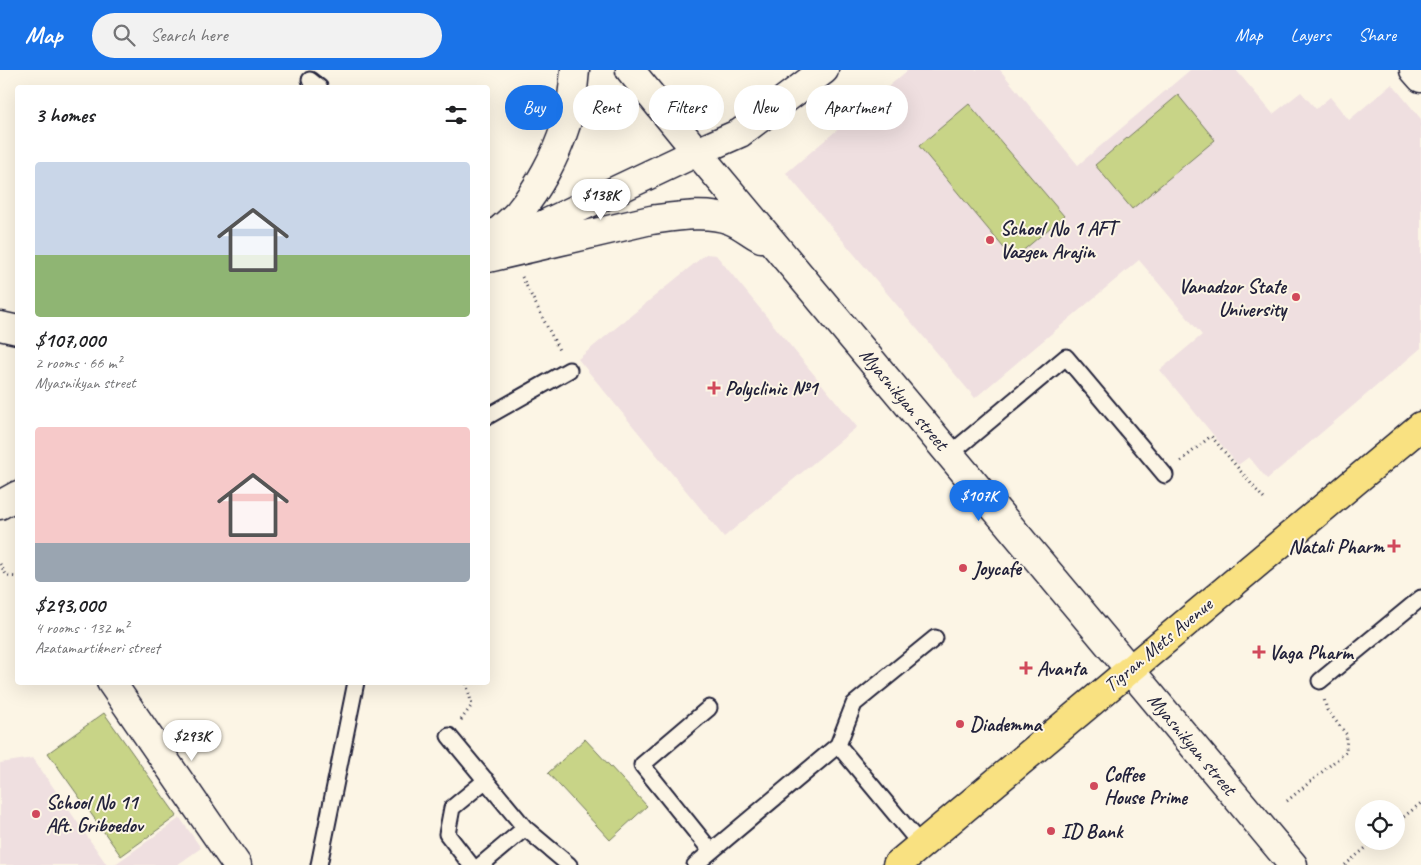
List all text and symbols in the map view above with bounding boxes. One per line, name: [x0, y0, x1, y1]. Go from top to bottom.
search box: [92, 13, 442, 58]
text: Map: [25, 20, 62, 50]
icon: search: [110, 21, 138, 49]
text: Search here: [150, 23, 228, 47]
text: Map: [1235, 24, 1263, 46]
text: Layers: [1291, 24, 1330, 46]
text: Share: [1358, 24, 1396, 46]
chip: Buy: [505, 85, 563, 130]
chip: Rent: [573, 85, 639, 130]
chip: Filters: [649, 85, 724, 130]
chip: New: [734, 85, 796, 130]
chip: Apartment: [806, 85, 908, 130]
icon: filters: [442, 101, 470, 129]
text: 3 homes: [35, 102, 94, 128]
pin: $138K: [566, 178, 636, 221]
text: $138K: [583, 185, 619, 205]
icon: home: [208, 195, 298, 285]
place label: School No 1 AFT Vazgen Arajin: [1000, 216, 1121, 264]
marker: School No 1 AFT Vazgen Arajin: [984, 234, 996, 246]
place label: Vanadzor State University: [1179, 274, 1288, 322]
marker: Vanadzor State University: [1290, 291, 1302, 303]
text: $107,000: [35, 327, 105, 353]
street label: Myasnikyan street: [854, 343, 955, 457]
text: 2 rooms · 66 m²: [35, 353, 121, 373]
text: Myasnikyan street: [35, 373, 135, 393]
place label: Polyclinic №1: [725, 376, 820, 402]
marker: Polyclinic №1: [707, 381, 721, 395]
icon: home: [208, 460, 298, 550]
pin: $107K: [944, 480, 1014, 522]
text: $107K: [961, 486, 997, 506]
place label: Natali Pharm: [1289, 534, 1386, 559]
marker: Natali Pharm: [1388, 540, 1400, 552]
place label: Joycafe: [971, 556, 1022, 581]
marker: Joycafe: [957, 562, 969, 574]
street label: Tigran Mets Avenue: [1099, 591, 1219, 698]
text: $293,000: [35, 592, 105, 618]
text: 4 rooms · 132 m²: [35, 618, 129, 638]
text: Azatamartikneri street: [35, 638, 160, 658]
place label: Vaga Pharm: [1269, 640, 1354, 665]
marker: Vaga Pharm: [1253, 646, 1265, 658]
place label: Avanta: [1037, 656, 1088, 681]
marker: Avanta: [1019, 661, 1033, 675]
street label: Myasnikyan street: [1142, 688, 1243, 802]
place label: Diademma: [970, 712, 1044, 737]
marker: Diademma: [954, 718, 966, 730]
pin: $293K: [157, 720, 227, 762]
text: $293K: [174, 726, 210, 746]
place label: Coffee House Prime: [1104, 762, 1188, 810]
marker: Coffee House Prime: [1088, 780, 1100, 792]
place label: School No 11 Aft. Griboedov: [46, 790, 145, 838]
map controls: [1355, 800, 1405, 850]
button: locate: [1355, 800, 1405, 850]
marker: School No 11 Aft. Griboedov: [30, 808, 42, 820]
place label: ID Bank: [1061, 819, 1124, 844]
marker: ID Bank: [1045, 825, 1057, 837]

